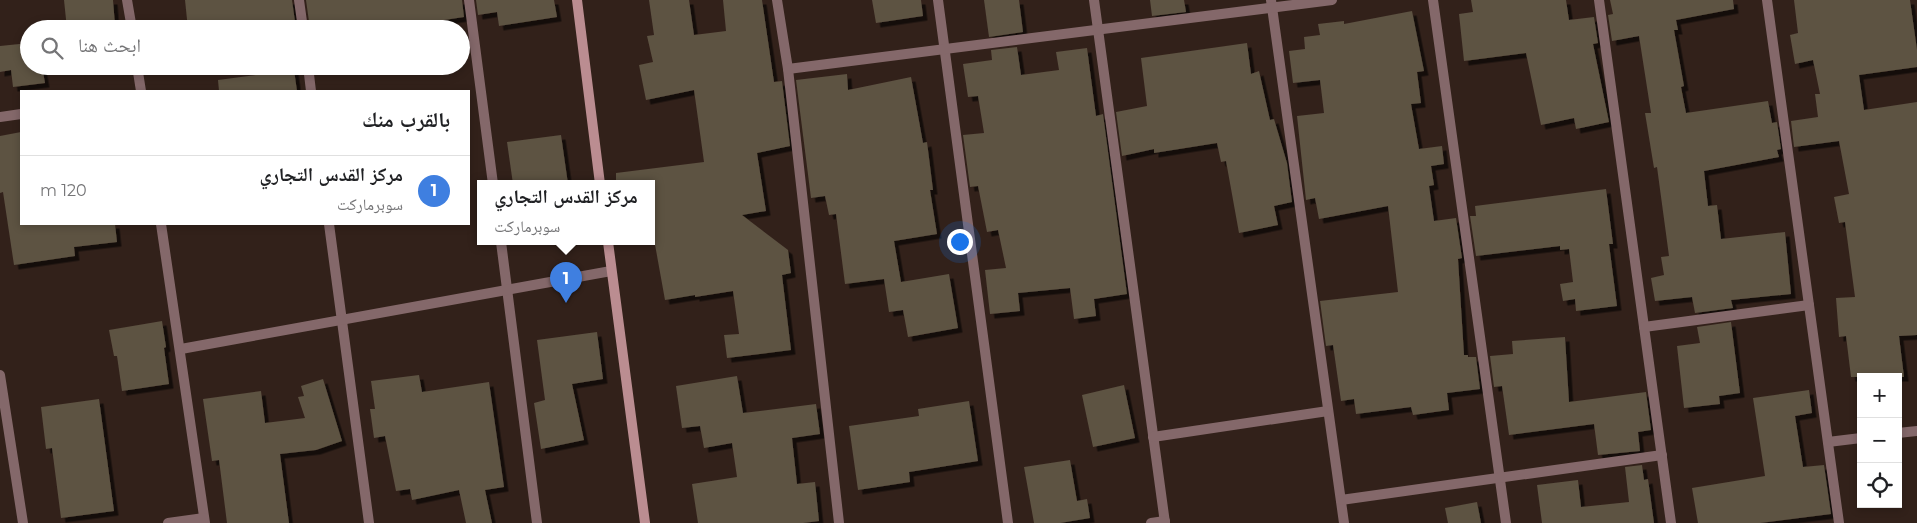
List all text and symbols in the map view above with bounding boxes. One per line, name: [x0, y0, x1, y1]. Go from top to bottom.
search box: [20, 20, 470, 75]
icon: search: [38, 34, 66, 62]
text: ابحث هنا: [78, 34, 141, 57]
text: بالقرب منك: [362, 107, 450, 132]
text: مركز القدس التجاري: [260, 163, 403, 186]
popup: [477, 180, 655, 245]
text: 120 m: [40, 181, 87, 200]
text: 1: [431, 181, 437, 200]
text: مركز القدس التجاري: [494, 185, 638, 208]
text: سوبرماركت: [337, 195, 403, 214]
text: سوبرماركت: [494, 217, 560, 236]
your location: [947, 229, 973, 255]
pin: 1: [550, 262, 582, 303]
map controls: [1857, 373, 1902, 508]
button: +: [1857, 373, 1902, 418]
button: −: [1857, 418, 1902, 463]
button: locate: [1857, 463, 1902, 508]

